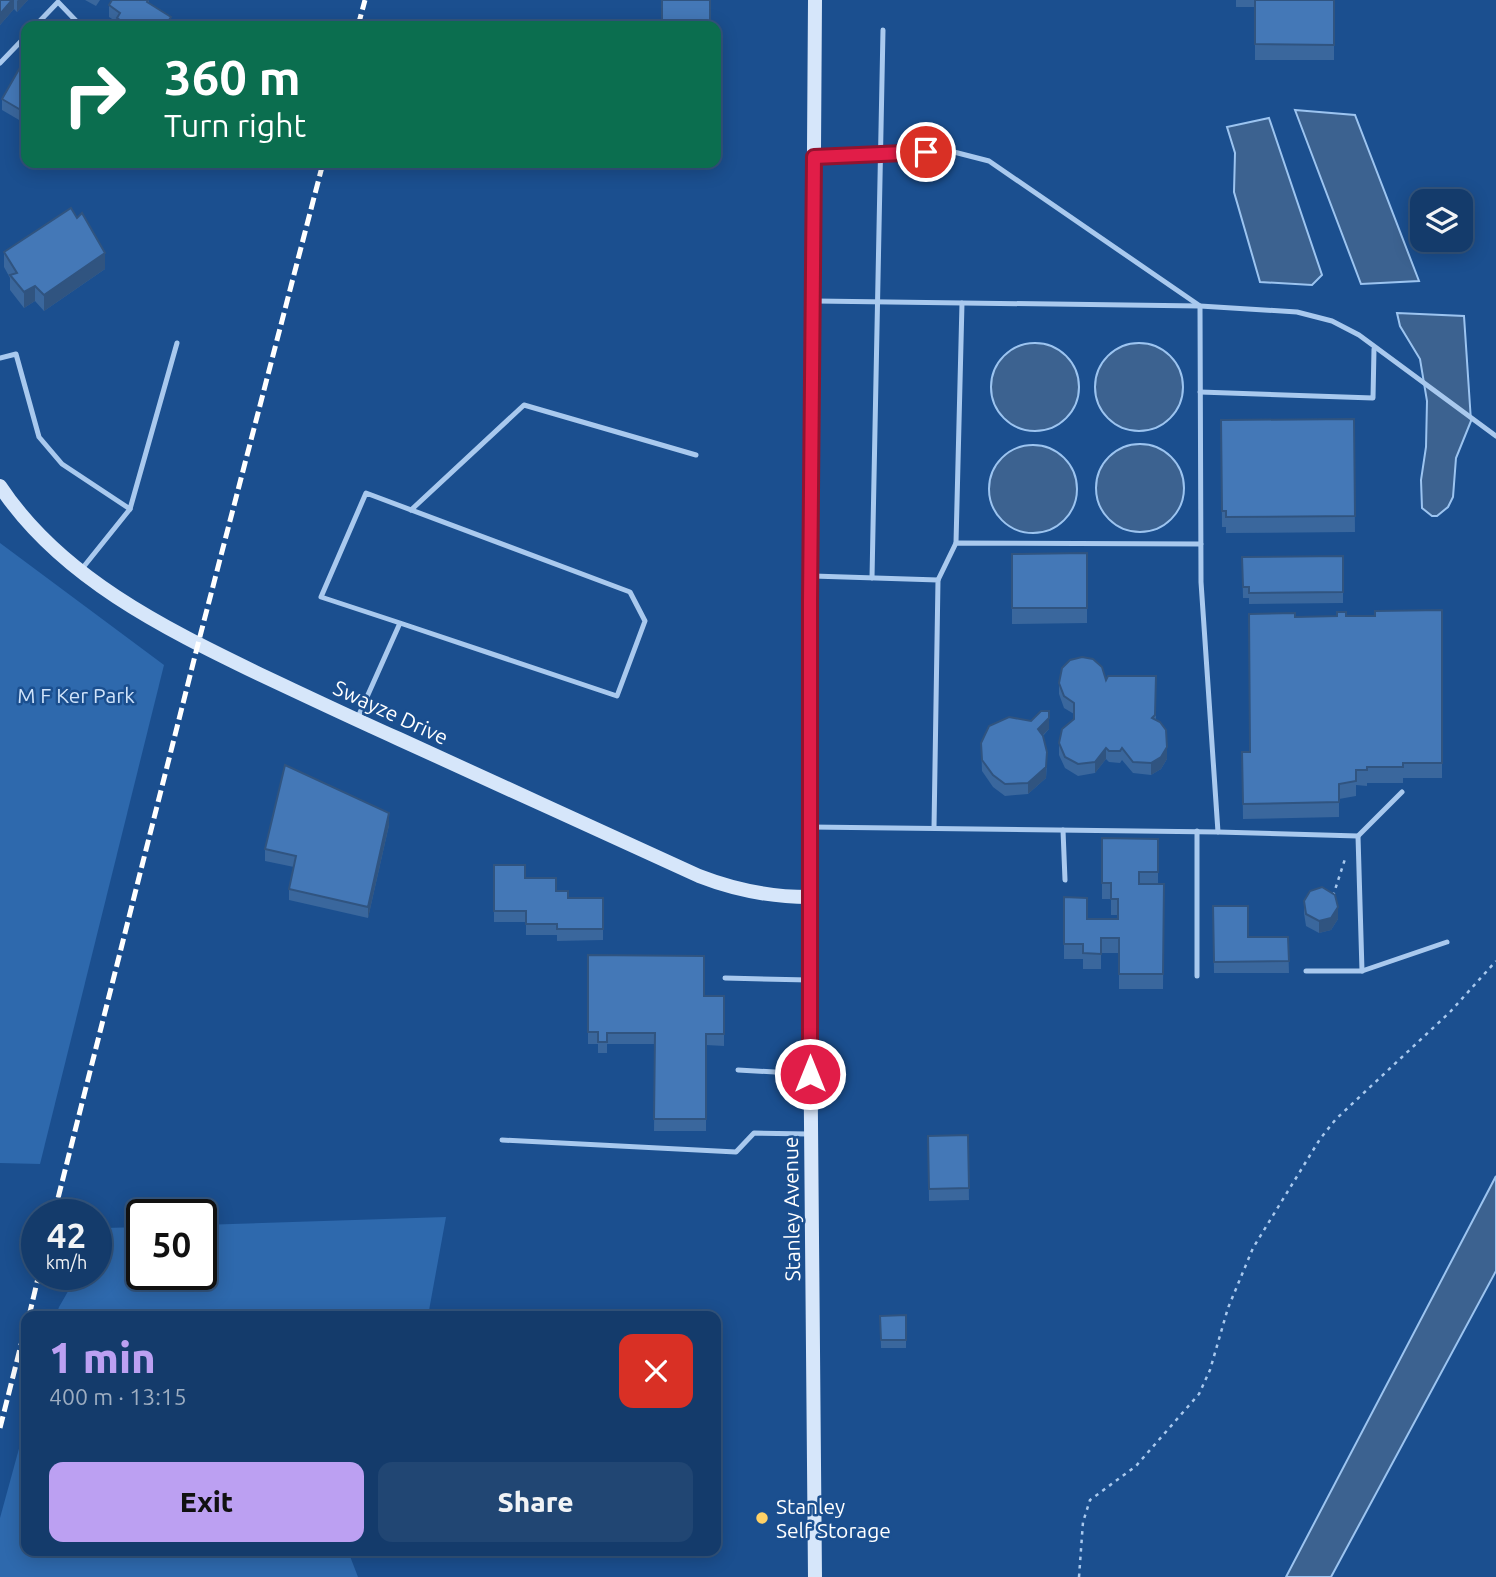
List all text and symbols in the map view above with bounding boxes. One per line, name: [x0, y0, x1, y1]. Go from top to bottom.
icon: right: [49, 49, 140, 140]
text: 360 m: [164, 49, 301, 104]
text: Turn right: [164, 107, 306, 143]
pin: [896, 122, 956, 182]
icon: arrive: [907, 133, 945, 171]
map controls: [1410, 189, 1473, 252]
button: layers: [1410, 189, 1473, 252]
street label: Swayze Drive: [330, 675, 452, 749]
park label: M F Ker Park: [17, 683, 135, 707]
position arrow: [773, 1037, 847, 1111]
street label: Stanley Avenue: [778, 1136, 804, 1282]
speed limit sign: 50: [126, 1199, 217, 1290]
text: 42: [47, 1215, 86, 1255]
text: km/h: [46, 1252, 87, 1272]
text: 1 min: [49, 1334, 156, 1381]
button: close: [619, 1334, 693, 1408]
text: 400 m · 13:15: [49, 1384, 187, 1409]
button: Exit: [49, 1462, 364, 1542]
button: Share: [378, 1462, 693, 1542]
place label: Stanley Self Storage: [776, 1494, 891, 1542]
marker: Stanley Self Storage: [754, 1510, 770, 1526]

